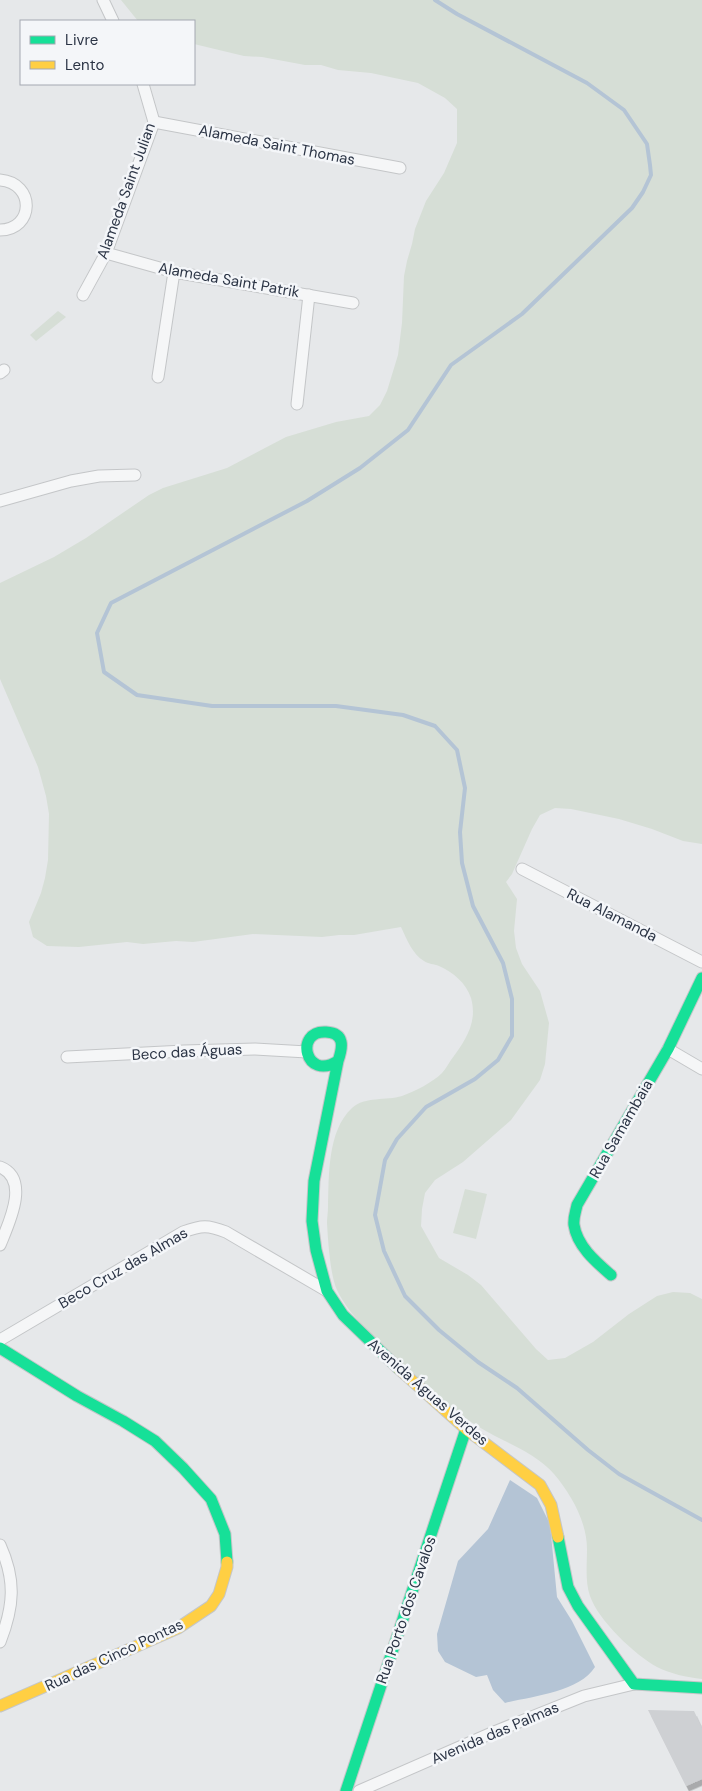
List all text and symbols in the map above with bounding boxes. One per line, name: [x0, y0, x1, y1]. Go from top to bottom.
legend: [20, 20, 195, 85]
text: Livre: [65, 30, 98, 50]
text: Lento: [65, 55, 104, 75]
street label: Alameda Saint Julian: [92, 120, 160, 262]
street label: Alameda Saint Thomas: [197, 120, 357, 170]
street label: Alameda Saint Patrik: [157, 258, 301, 302]
street label: Rua Alamanda: [563, 884, 661, 946]
street label: Beco das Águas: [131, 1039, 243, 1065]
street label: Rua Samambaia: [585, 1076, 657, 1182]
street label: Beco Cruz das Almas: [55, 1223, 191, 1313]
street label: Avenida Águas Verdes: [363, 1334, 493, 1450]
street label: Rua Porto dos Cavalos: [371, 1534, 441, 1686]
street label: Rua das Cinco Pontas: [42, 1614, 186, 1696]
street label: Avenida das Palmas: [428, 1697, 562, 1769]

